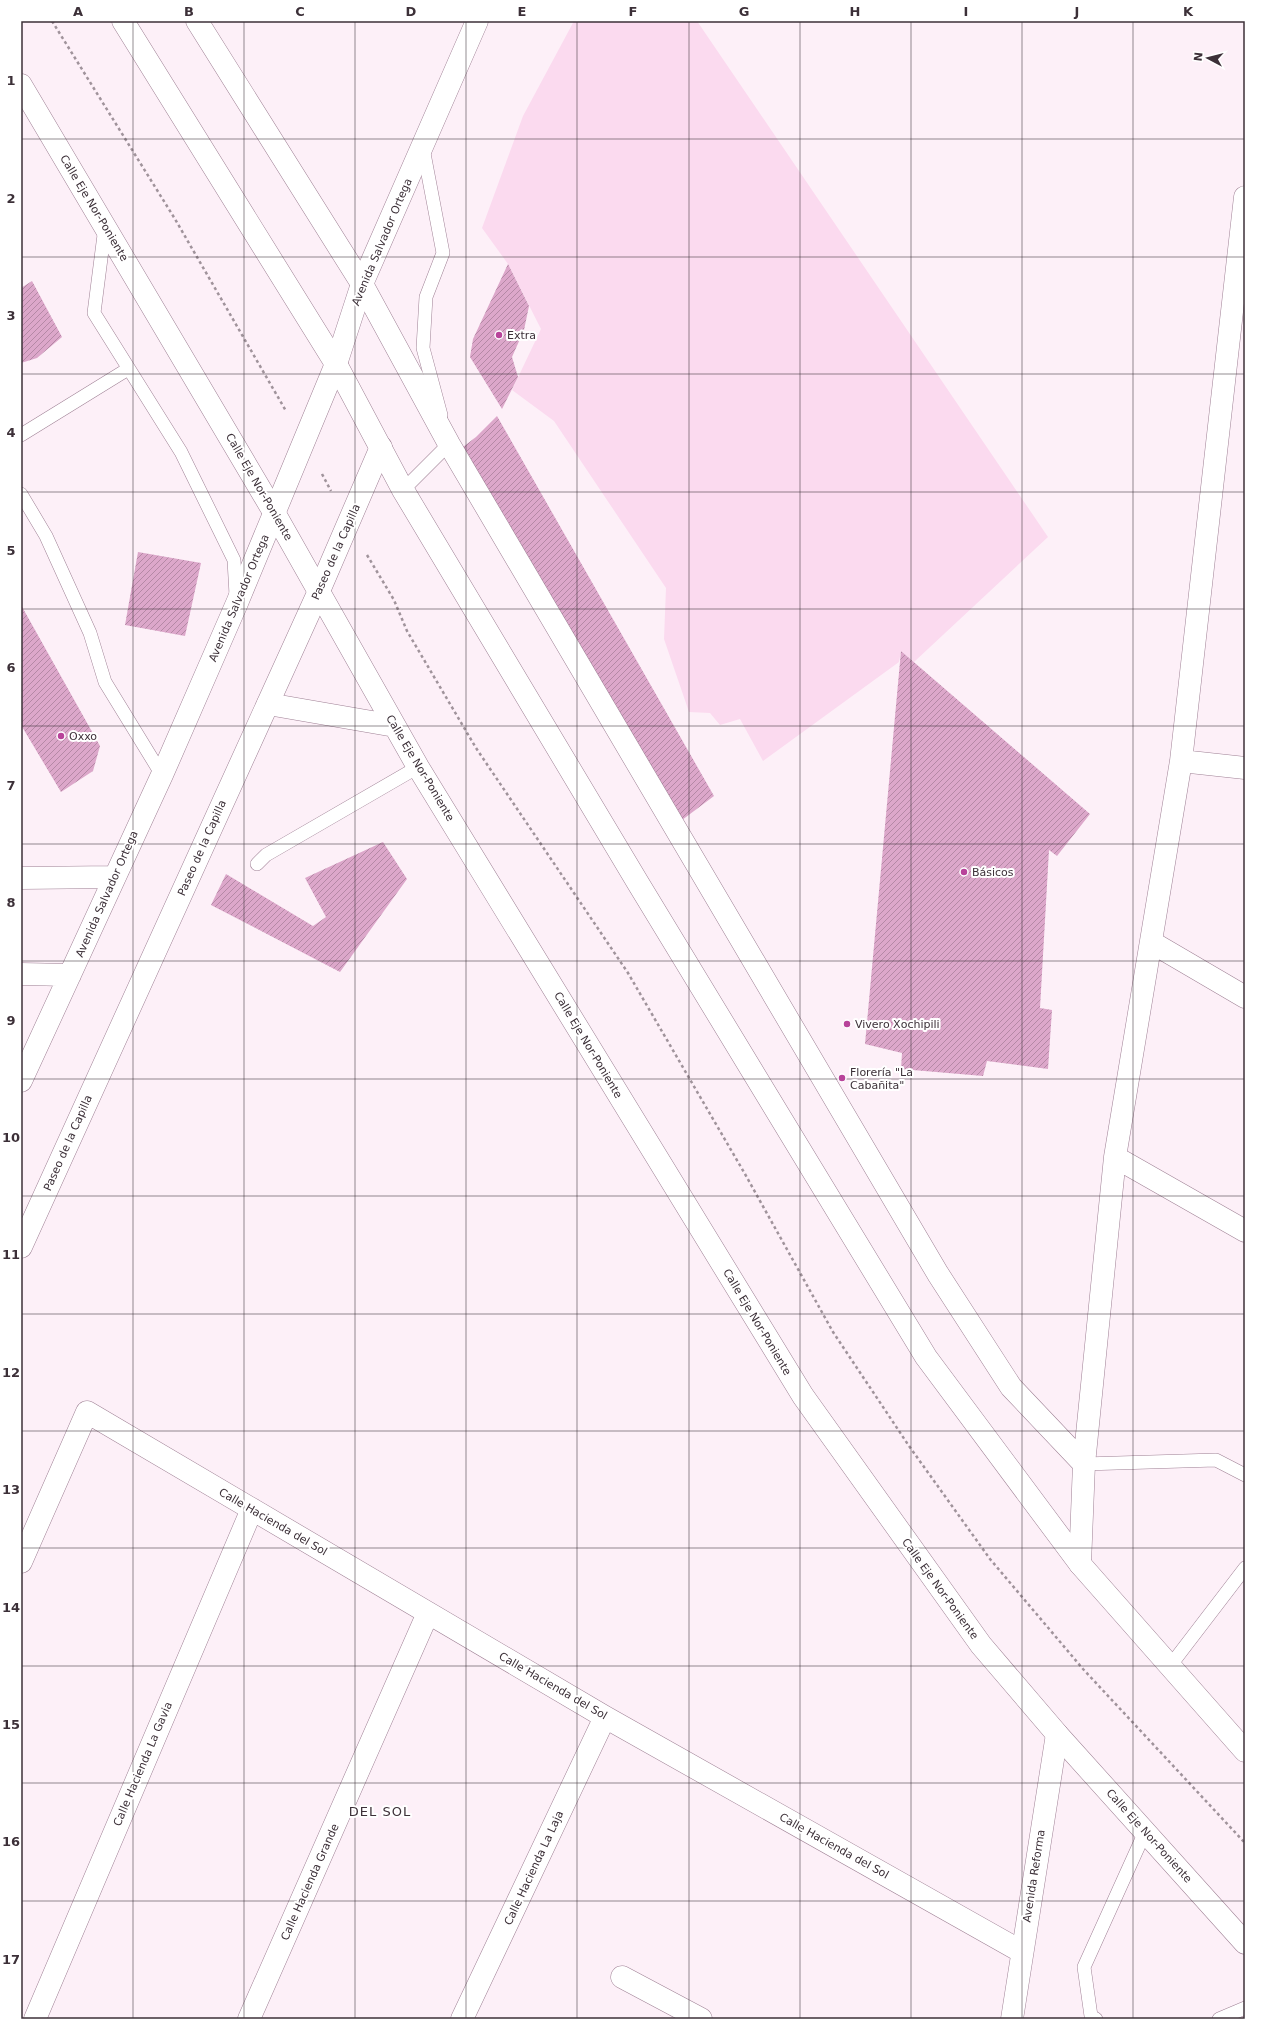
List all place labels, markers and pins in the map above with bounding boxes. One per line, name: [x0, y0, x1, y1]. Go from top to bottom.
place label: Extra: [507, 329, 536, 342]
marker: Extra: [494, 330, 504, 340]
place label: Oxxo: [69, 730, 97, 743]
marker: Oxxo: [56, 731, 66, 741]
place label: Básicos: [972, 866, 1014, 879]
marker: Básicos: [959, 867, 969, 877]
place label: Vivero Xochipili: [855, 1018, 940, 1031]
marker: Vivero Xochipili: [842, 1019, 852, 1029]
place label: Florería "La Cabañita": [850, 1066, 913, 1092]
marker: Florería "La Cabañita": [837, 1073, 847, 1083]

